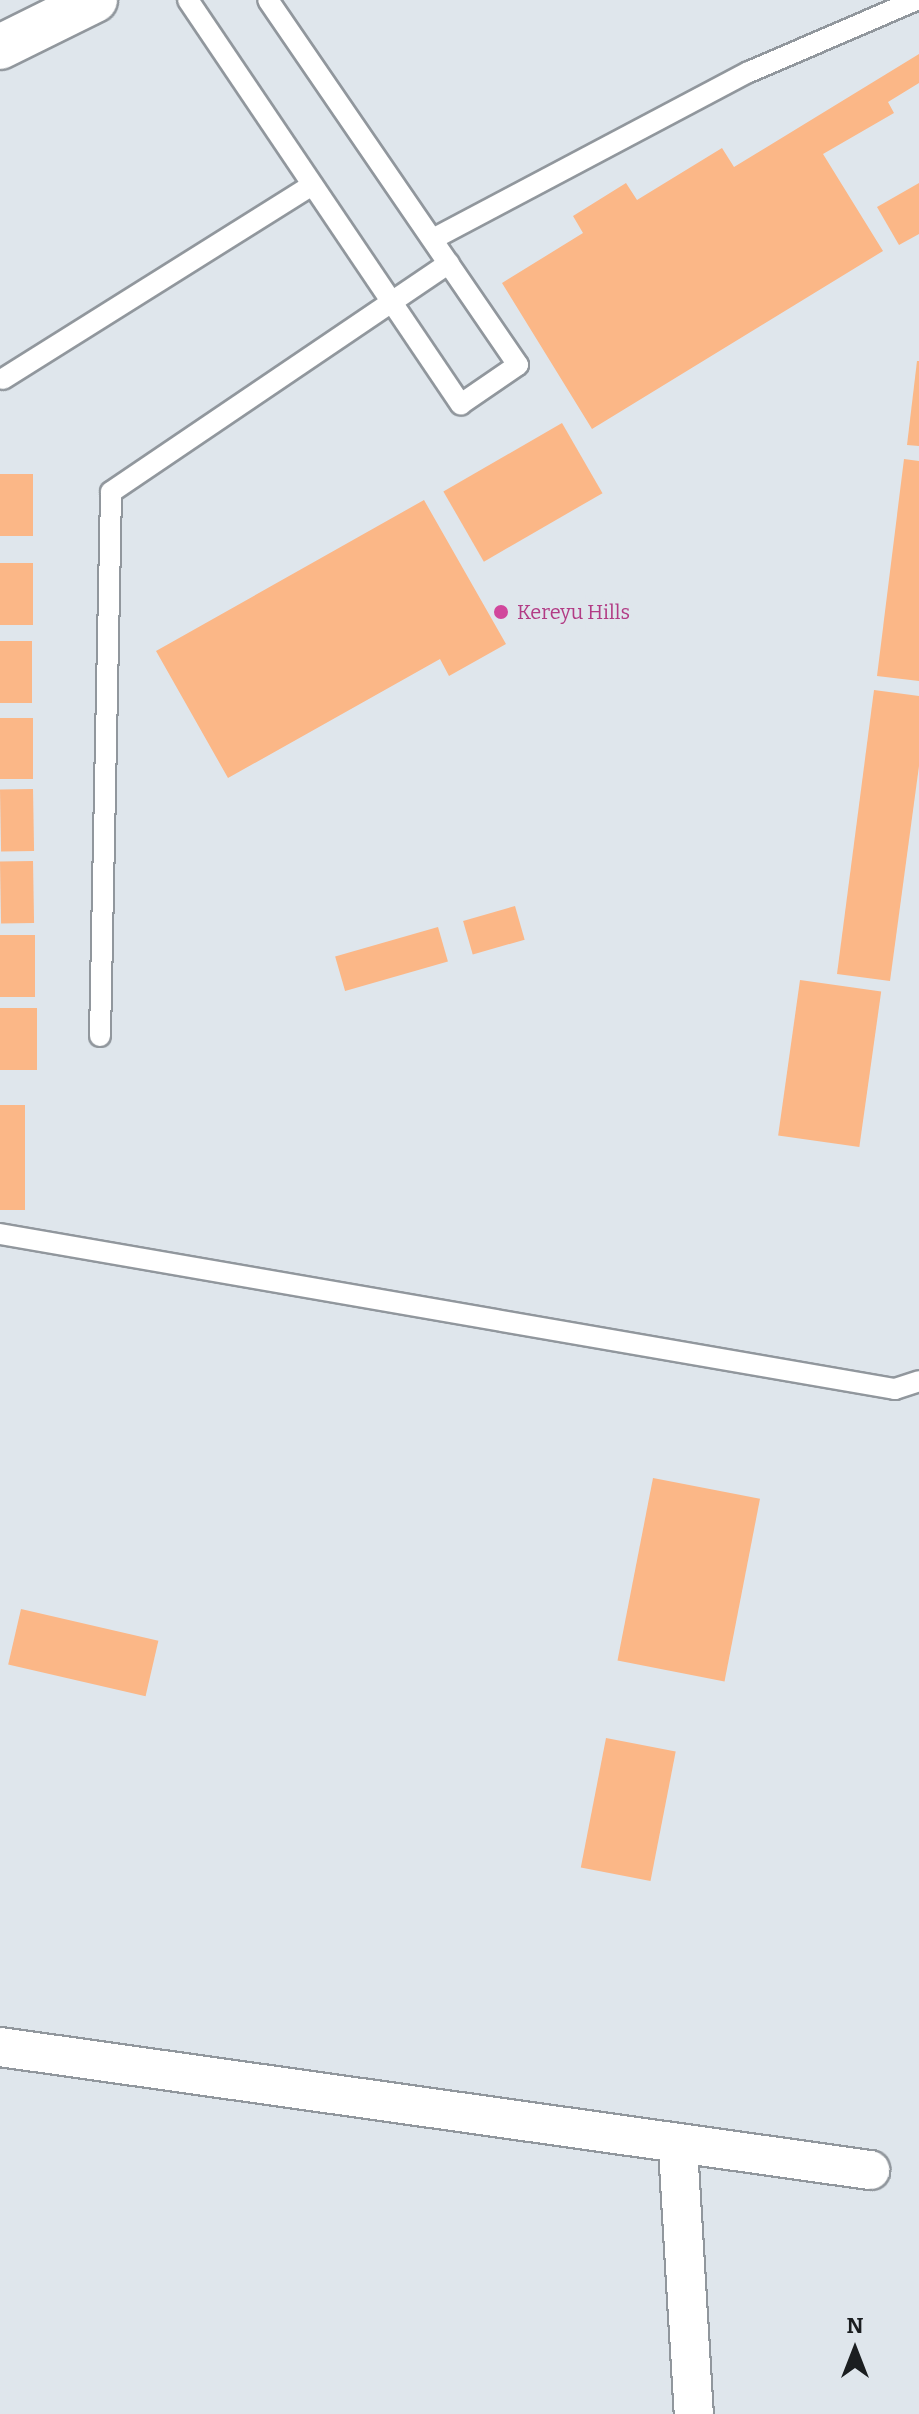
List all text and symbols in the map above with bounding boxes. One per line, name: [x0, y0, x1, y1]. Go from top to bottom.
place label: Kereyu Hills: [517, 600, 630, 624]
marker: Kereyu Hills: [492, 603, 510, 621]
north arrow: [815, 2310, 895, 2390]
text: N: [847, 2312, 863, 2339]

